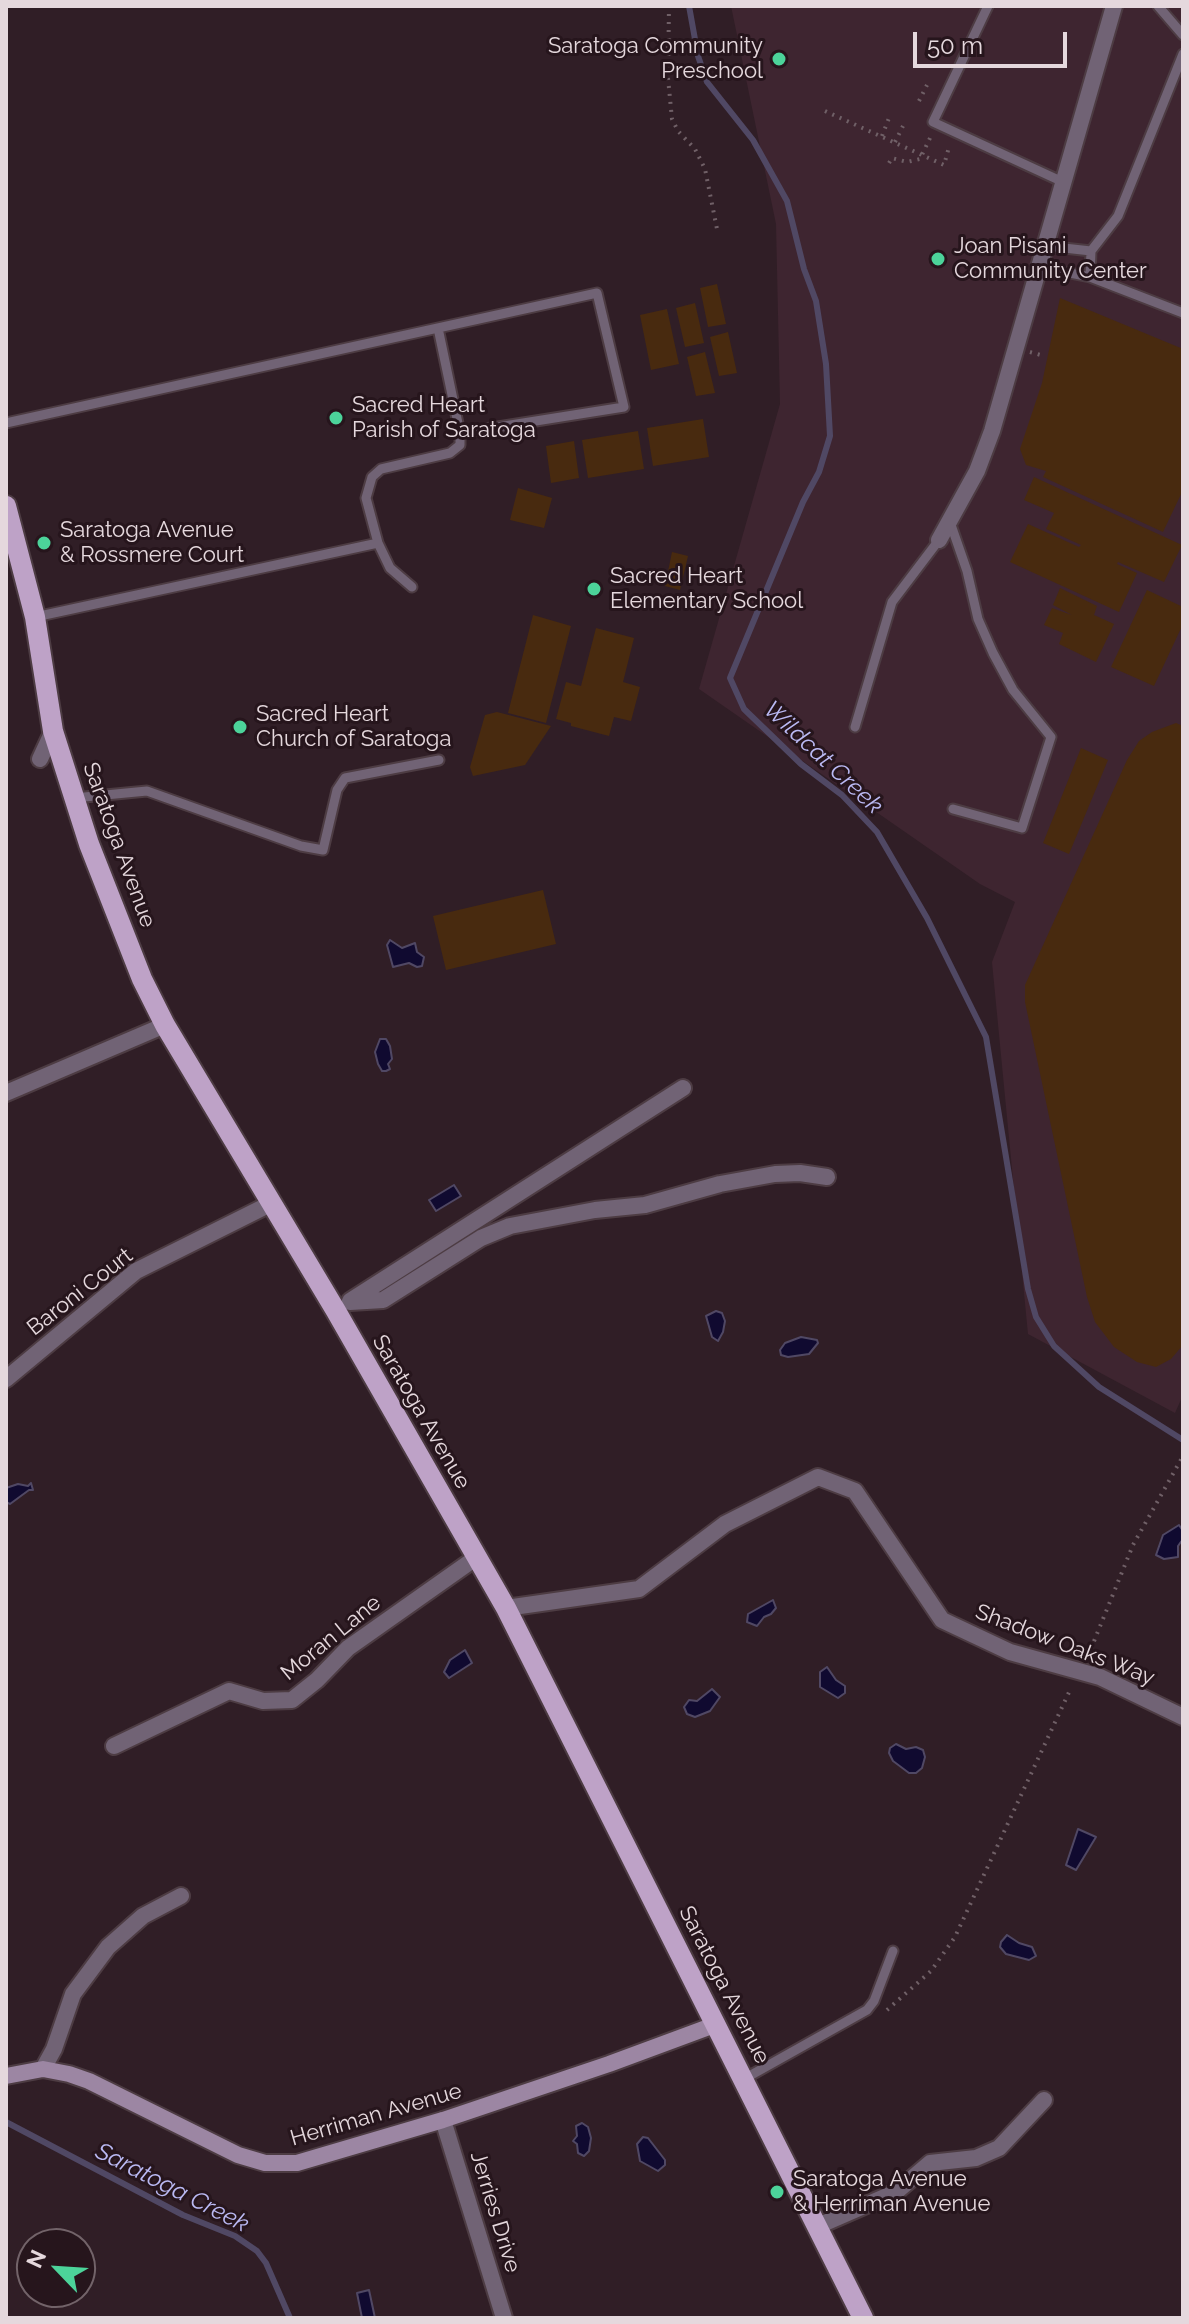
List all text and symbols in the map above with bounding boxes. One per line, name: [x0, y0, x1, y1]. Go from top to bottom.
scale bar: [917, 16, 1071, 66]
text: 50 m: [927, 31, 983, 60]
place label: Saratoga Community Preschool: [548, 33, 763, 84]
marker: Saratoga Community Preschool: [770, 50, 788, 68]
place label: Joan Pisani Community Center: [954, 233, 1147, 284]
marker: Joan Pisani Community Center: [929, 250, 947, 268]
place label: Sacred Heart Parish of Saratoga: [352, 392, 536, 444]
marker: Sacred Heart Parish of Saratoga: [327, 409, 345, 427]
place label: Saratoga Avenue & Rossmere Court: [60, 517, 244, 568]
marker: Saratoga Avenue & Rossmere Court: [35, 534, 53, 552]
place label: Sacred Heart Elementary School: [610, 563, 803, 614]
marker: Sacred Heart Elementary School: [585, 580, 603, 598]
water label: Wildcat Creek: [757, 695, 889, 821]
place label: Sacred Heart Church of Saratoga: [256, 701, 451, 752]
marker: Sacred Heart Church of Saratoga: [231, 718, 249, 736]
street label: Saratoga Avenue: [77, 759, 161, 931]
street label: Baroni Court: [22, 1243, 138, 1341]
street label: Saratoga Avenue: [366, 1330, 476, 1494]
street label: Moran Lane: [276, 1590, 386, 1686]
street label: Shadow Oaks Way: [972, 1599, 1158, 1691]
street label: Saratoga Avenue: [673, 1902, 775, 2068]
street label: Herriman Avenue: [287, 2078, 465, 2152]
water label: Saratoga Creek: [90, 2137, 254, 2239]
street label: Jerries Drive: [464, 2148, 526, 2276]
place label: Saratoga Avenue & Herriman Avenue: [793, 2166, 990, 2218]
marker: Saratoga Avenue & Herriman Avenue: [768, 2183, 786, 2201]
north arrow: [16, 2228, 96, 2308]
text: N: [21, 2246, 51, 2272]

